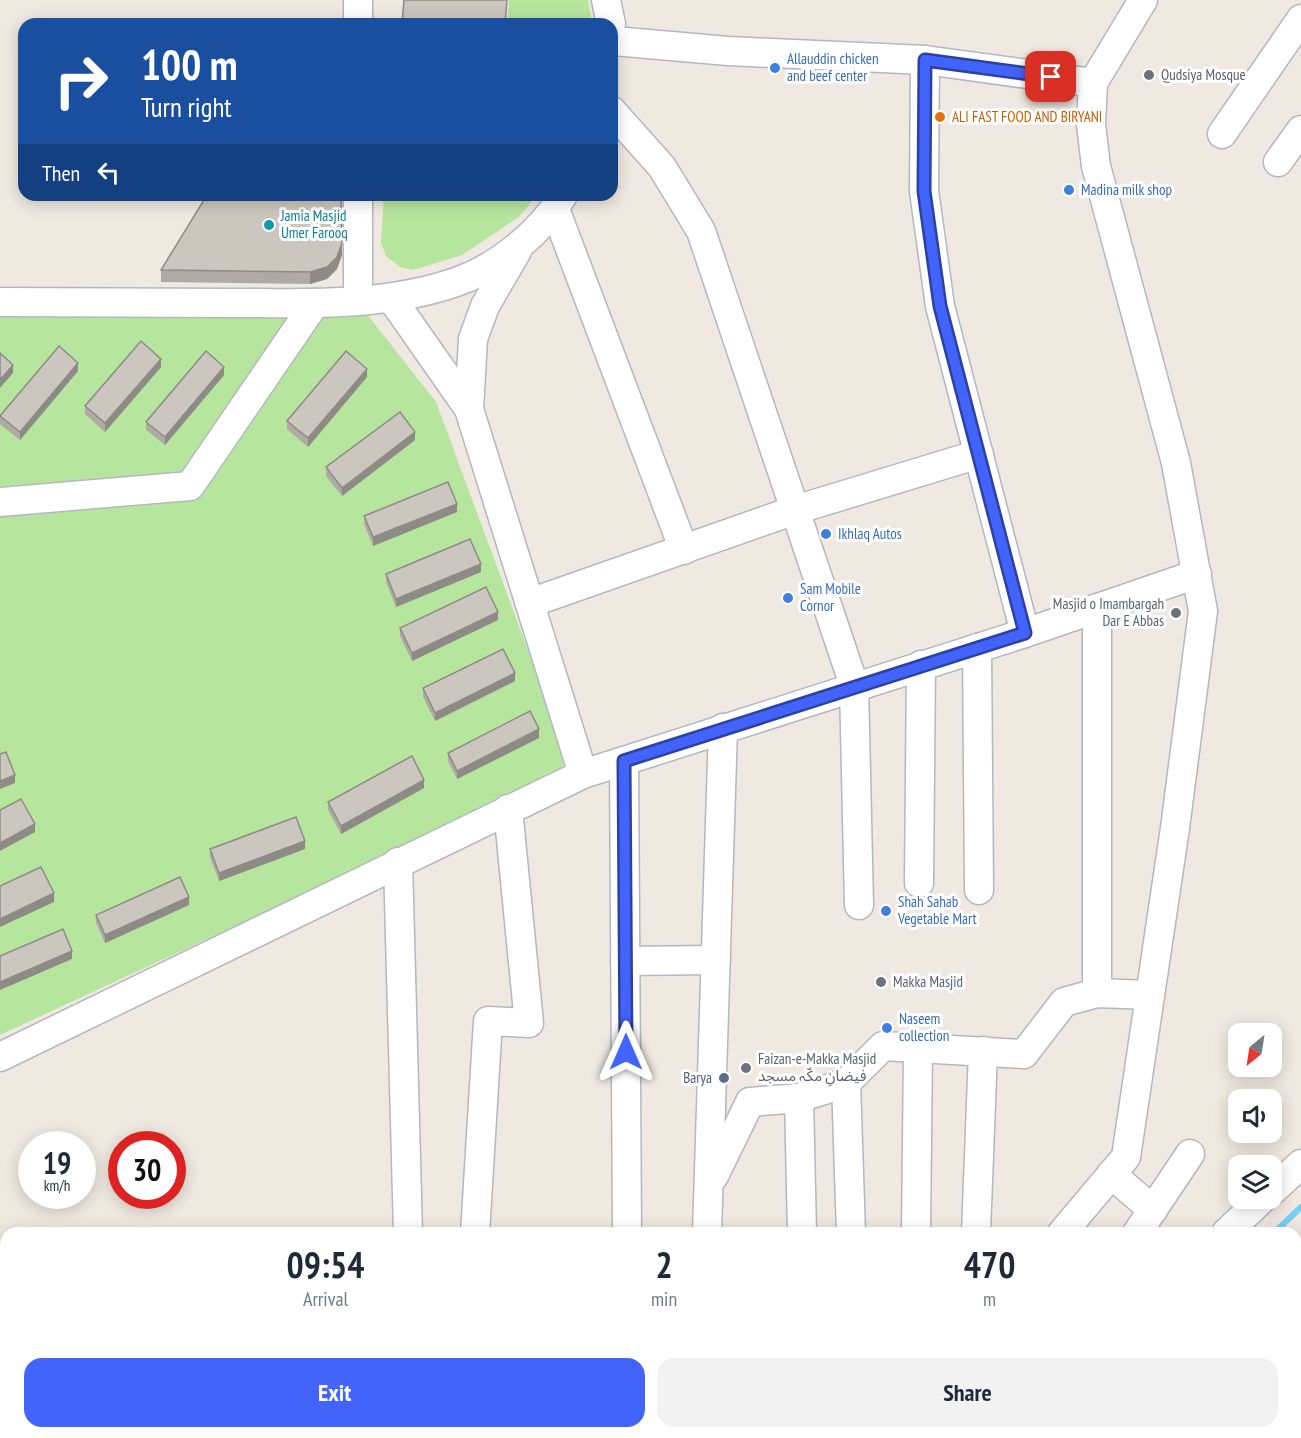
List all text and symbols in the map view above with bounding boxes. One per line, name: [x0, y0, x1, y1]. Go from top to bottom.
text: 100 m: [141, 37, 238, 92]
icon: right: [42, 42, 120, 120]
place label: Allauddin chicken and beef center: [787, 49, 879, 85]
pin: [1025, 51, 1076, 102]
icon: arrive: [1034, 60, 1067, 93]
marker: Allauddin chicken and beef center: [768, 61, 782, 75]
place label: Qudsiya Mosque: [1161, 65, 1246, 84]
marker: Qudsiya Mosque: [1142, 68, 1156, 82]
text: Turn right: [141, 90, 232, 124]
place label: ALI FAST FOOD AND BIRYANI: [952, 107, 1102, 126]
marker: ALI FAST FOOD AND BIRYANI: [933, 110, 947, 124]
icon: left: [92, 156, 125, 189]
text: Then: [42, 159, 80, 187]
place label: Madina milk shop: [1081, 180, 1172, 199]
marker: Madina milk shop: [1062, 183, 1076, 197]
place label: Jamia Masjid Umer Farooq: [280, 206, 348, 242]
marker: Jamia Masjid Umer Farooq: [262, 218, 276, 232]
place label: Ikhlaq Autos: [838, 524, 902, 543]
marker: Ikhlaq Autos: [819, 527, 833, 541]
place label: Sam Mobile Cornor: [800, 579, 861, 615]
marker: Sam Mobile Cornor: [781, 591, 795, 605]
place label: Masjid o Imambargah Dar E Abbas: [1053, 594, 1164, 630]
marker: Masjid o Imambargah Dar E Abbas: [1169, 606, 1183, 620]
place label: Shah Sahab Vegetable Mart: [897, 892, 977, 928]
marker: Shah Sahab Vegetable Mart: [879, 904, 893, 918]
place label: Makka Masjid: [893, 972, 963, 991]
marker: Makka Masjid: [874, 975, 888, 989]
place label: Naseem collection: [899, 1009, 949, 1045]
position arrow: [594, 1020, 658, 1084]
marker: Naseem collection: [880, 1021, 894, 1035]
north arrow: [1228, 1023, 1282, 1077]
map controls: [1228, 1023, 1282, 1209]
place label: Faizan-e-Makka Masjid فیضانِ مکّہ مسجد: [758, 1049, 876, 1087]
marker: Faizan-e-Makka Masjid فیضانِ مکّہ مسجد: [739, 1061, 753, 1075]
place label: Barya: [683, 1068, 712, 1087]
marker: Barya: [717, 1071, 731, 1085]
button: sound: [1228, 1089, 1282, 1143]
speed limit sign: 30: [108, 1131, 186, 1209]
text: 19: [43, 1143, 71, 1182]
button: layers: [1228, 1155, 1282, 1209]
text: km/h: [44, 1176, 70, 1195]
text: 09:54: [287, 1241, 364, 1288]
text: 2: [655, 1241, 673, 1288]
text: 470: [964, 1241, 1015, 1288]
text: Arrival: [303, 1286, 348, 1312]
text: min: [651, 1286, 677, 1312]
text: m: [983, 1286, 996, 1312]
button: Exit: [24, 1358, 645, 1427]
button: Share: [657, 1358, 1278, 1427]

